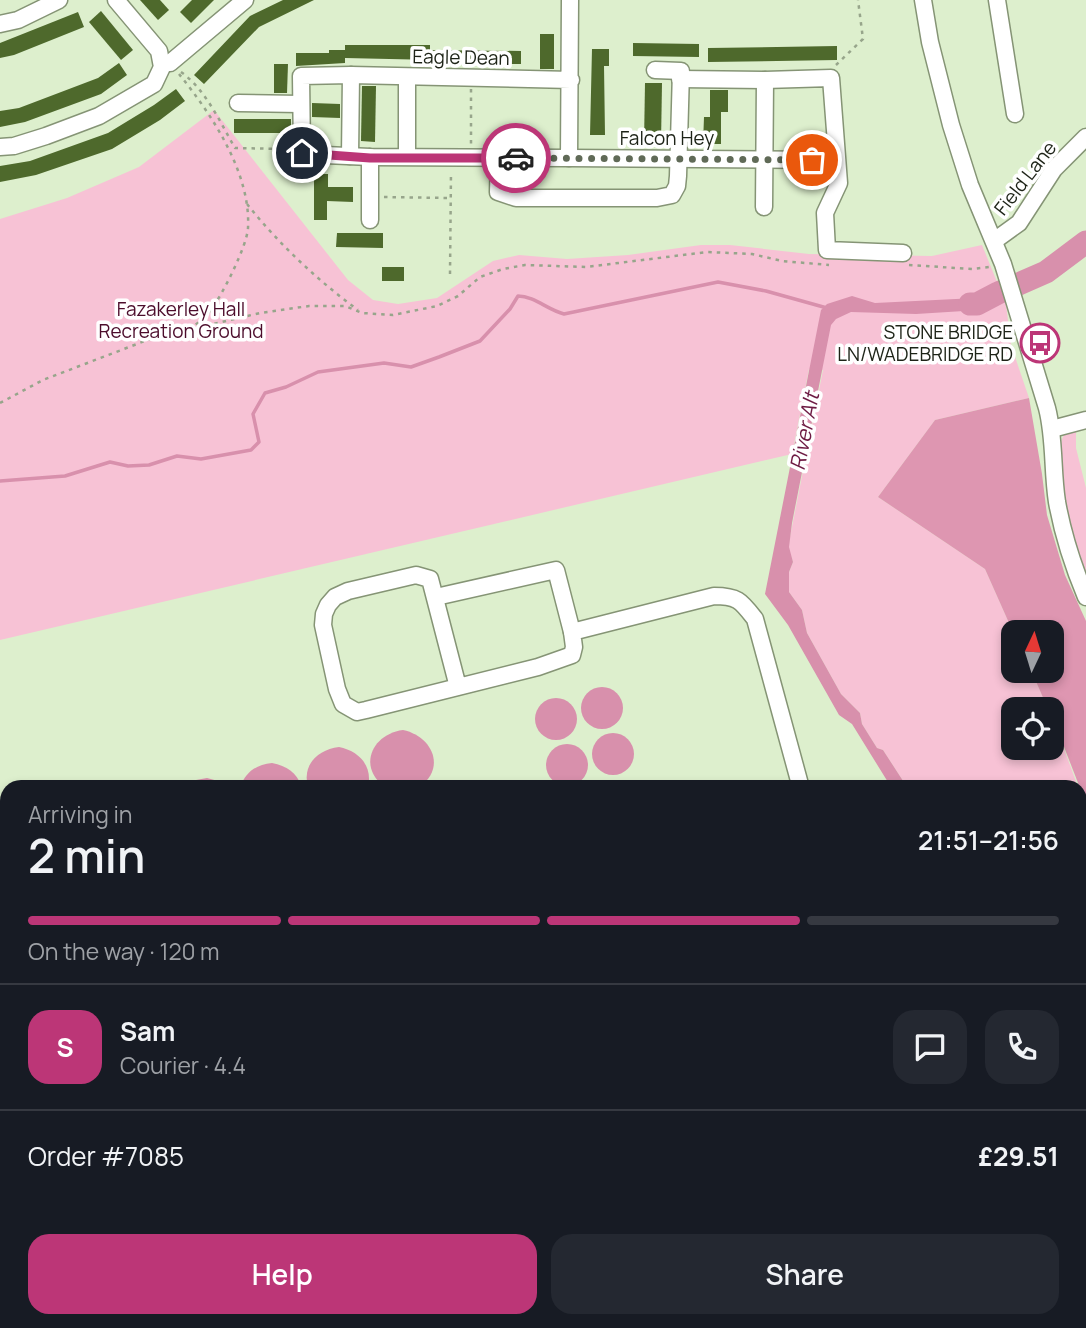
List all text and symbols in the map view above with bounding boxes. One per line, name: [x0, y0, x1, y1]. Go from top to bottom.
street label: Eagle Dean: [412, 43, 510, 71]
pin: [272, 123, 332, 183]
courier: [481, 123, 551, 193]
street label: Falcon Hey: [620, 125, 714, 151]
pin: [782, 130, 842, 190]
icon: home: [283, 134, 321, 172]
street label: Field Lane: [988, 136, 1062, 220]
icon: car: [497, 139, 535, 177]
icon: bag: [793, 141, 831, 179]
park label: Fazakerley Hall Recreation Ground: [98, 296, 264, 344]
place label: STONE BRIDGE LN/WADEBRIDGE RD: [837, 319, 1013, 367]
bus stop icon: STONE BRIDGE LN/WADEBRIDGE RD: [1019, 322, 1061, 364]
water label: River Alt: [783, 387, 826, 472]
north arrow: [1001, 620, 1064, 682]
map controls: [1001, 620, 1064, 760]
button: locate: [1001, 697, 1064, 760]
text: Arriving in: [28, 798, 133, 830]
text: 21:51–21:56: [918, 822, 1059, 858]
text: 2 min: [28, 824, 145, 887]
text: On the way · 120 m: [28, 935, 220, 967]
button: chat: [893, 1010, 967, 1084]
button: phone: [985, 1010, 1059, 1084]
text: Sam: [120, 1013, 175, 1049]
text: S: [56, 1029, 74, 1065]
text: Courier · 4.4: [120, 1049, 246, 1081]
text: Order #7085: [28, 1138, 184, 1174]
text: £29.51: [978, 1138, 1059, 1174]
button: Help: [28, 1234, 537, 1314]
button: Share: [551, 1234, 1059, 1314]

